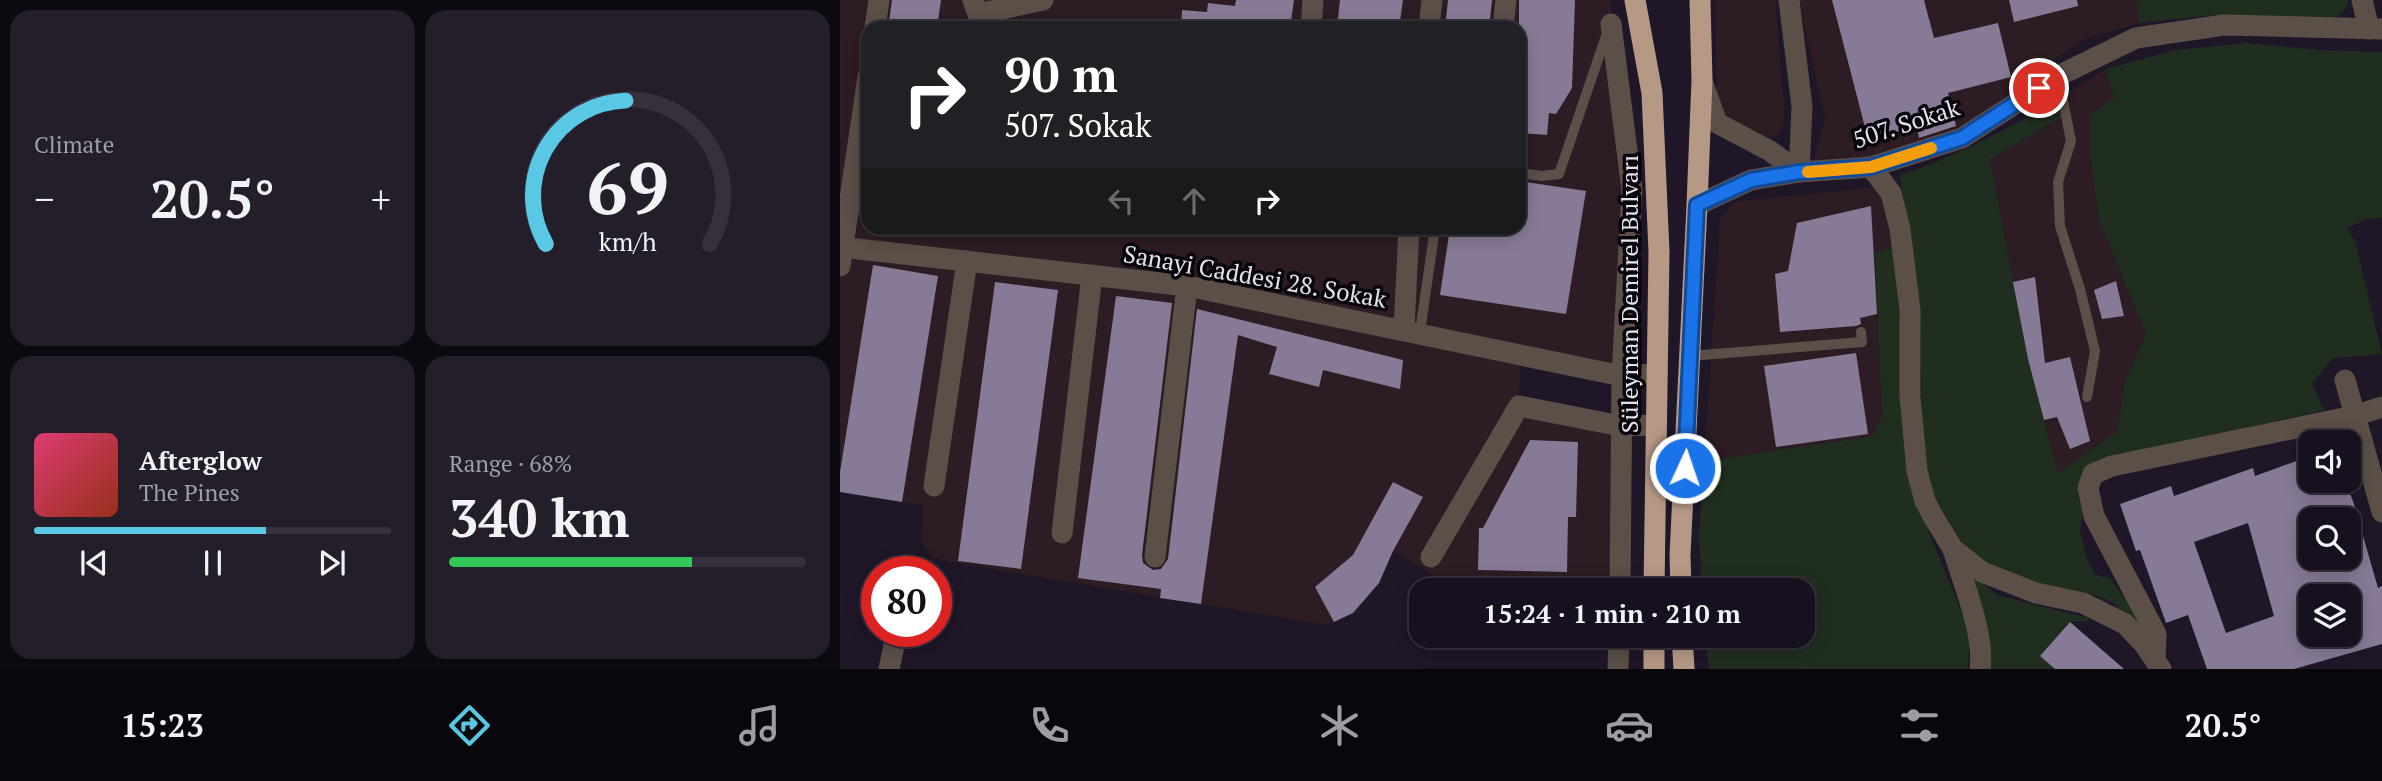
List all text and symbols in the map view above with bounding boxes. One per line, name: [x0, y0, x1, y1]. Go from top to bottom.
text: 90 m: [1004, 41, 1118, 106]
icon: right: [889, 49, 980, 140]
pin: [2009, 58, 2069, 118]
icon: arrive: [2020, 69, 2058, 107]
street label: 507. Sokak: [1848, 91, 1964, 155]
text: 507. Sokak: [1004, 104, 1151, 146]
text: Climate: [34, 129, 114, 160]
text: 69: [586, 138, 669, 235]
street label: Süleyman Demirel Bulvarı: [1613, 155, 1645, 433]
text: 20.5°: [150, 164, 275, 233]
text: −: [34, 174, 54, 224]
text: +: [371, 174, 391, 224]
icon: left: [1102, 182, 1140, 220]
icon: ahead: [1175, 182, 1213, 220]
icon: right: [1248, 182, 1286, 220]
text: km/h: [599, 225, 657, 258]
street label: Sanayi Caddesi 28. Sokak: [1121, 237, 1390, 315]
map controls: [2298, 430, 2361, 647]
button: sound: [2298, 430, 2361, 493]
position arrow: [1648, 431, 1722, 505]
text: Afterglow: [139, 443, 262, 477]
text: Range · 68%: [449, 448, 572, 479]
text: The Pines: [139, 477, 240, 508]
text: 340 km: [449, 483, 630, 552]
button: search: [2298, 507, 2361, 570]
icon: previous: [75, 544, 113, 582]
icon: pause: [194, 544, 232, 582]
icon: next: [313, 544, 351, 582]
speed limit sign: 80: [861, 556, 952, 647]
button: layers: [2298, 584, 2361, 647]
text: 15:24 · 1 min · 210 m: [1483, 596, 1741, 630]
icon: directions: [445, 701, 494, 750]
icon: music: [735, 701, 784, 750]
icon: phone: [1025, 701, 1074, 750]
icon: climate: [1315, 701, 1364, 750]
icon: car: [1605, 701, 1654, 750]
icon: filters: [1895, 701, 1944, 750]
text: 15:23: [120, 704, 204, 746]
text: 20.5°: [2185, 704, 2262, 746]

